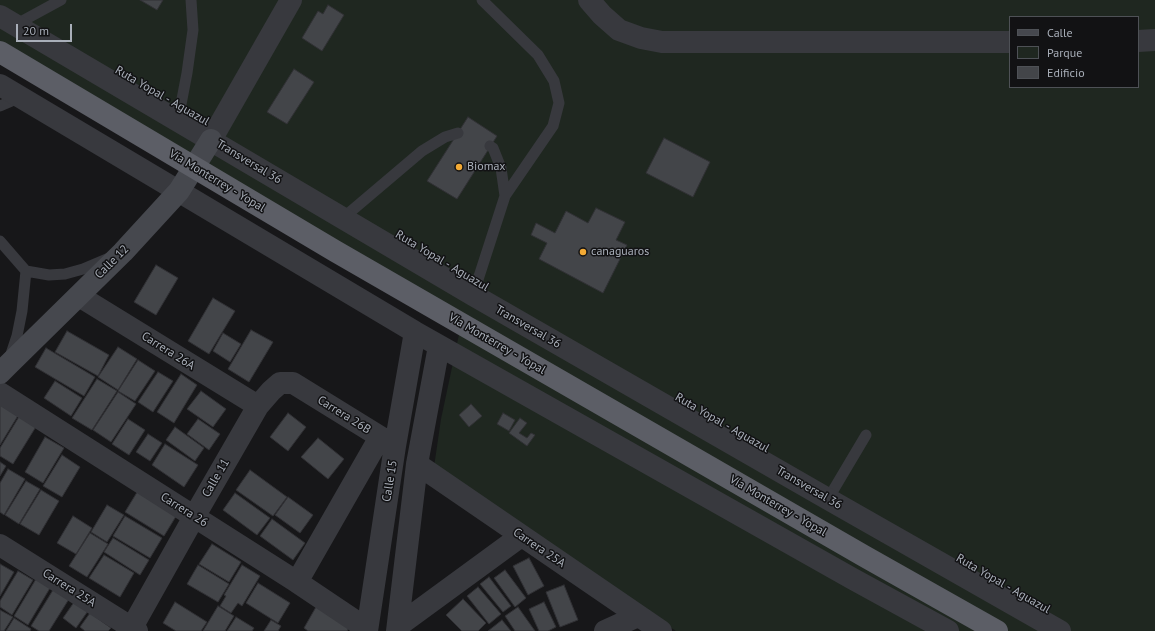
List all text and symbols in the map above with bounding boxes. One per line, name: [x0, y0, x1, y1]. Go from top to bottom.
scale bar: [18, 16, 74, 42]
legend: [1009, 16, 1139, 88]
text: 20 m: [23, 23, 49, 38]
text: Calle: [1047, 25, 1073, 40]
text: Parque: [1047, 45, 1082, 60]
street label: Ruta Yopal - Aguazul: [112, 63, 212, 129]
text: Edificio: [1047, 65, 1085, 80]
street label: Transversal 36: [214, 137, 284, 187]
street label: Vía Monterrey - Yopal: [166, 147, 268, 215]
place label: Biomax: [467, 160, 506, 174]
marker: Biomax: [454, 162, 464, 172]
street label: Ruta Yopal - Aguazul: [393, 227, 491, 295]
street label: Calle 12: [92, 242, 132, 282]
place label: canaguaros: [591, 245, 649, 259]
marker: canaguaros: [578, 247, 588, 257]
street label: Transversal 36: [493, 302, 563, 352]
street label: Vía Monterrey - Yopal: [446, 310, 548, 378]
street label: Carrera 26A: [139, 329, 197, 373]
street label: Ruta Yopal - Aguazul: [672, 390, 772, 456]
street label: Carrera 26B: [315, 393, 373, 437]
street label: Calle 11: [199, 456, 233, 500]
street label: Calle 15: [380, 459, 400, 503]
street label: Transversal 36: [774, 463, 844, 513]
street label: Vía Monterrey - Yopal: [727, 472, 829, 540]
street label: Carrera 26: [158, 490, 210, 530]
street label: Carrera 25A: [510, 525, 568, 571]
street label: Ruta Yopal - Aguazul: [953, 551, 1053, 617]
street label: Carrera 25A: [40, 566, 98, 610]

